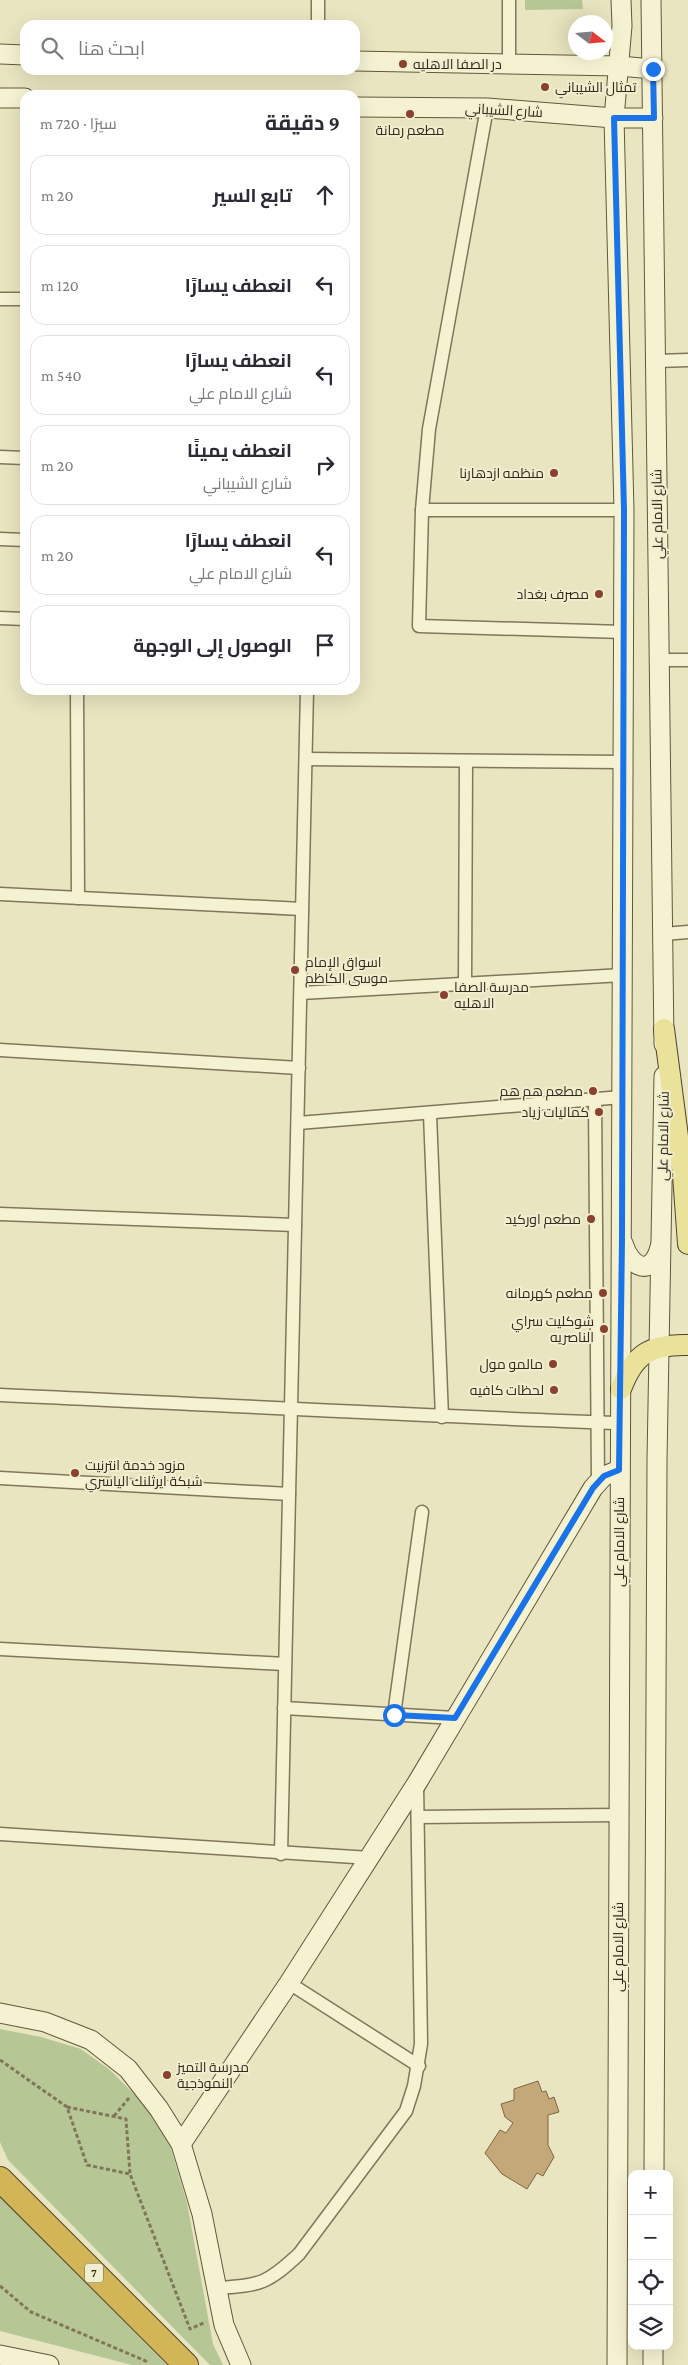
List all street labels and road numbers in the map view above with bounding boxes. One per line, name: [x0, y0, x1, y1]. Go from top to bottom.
street label: شارع الشيباني: [464, 100, 543, 124]
street label: شارع الامام علي: [648, 469, 670, 559]
street label: شارع الامام علي: [654, 1091, 676, 1181]
street label: شارع الامام علي: [611, 1497, 631, 1587]
street label: شارع الامام علي: [610, 1902, 630, 1992]
road number: 7: [85, 2264, 103, 2282]

